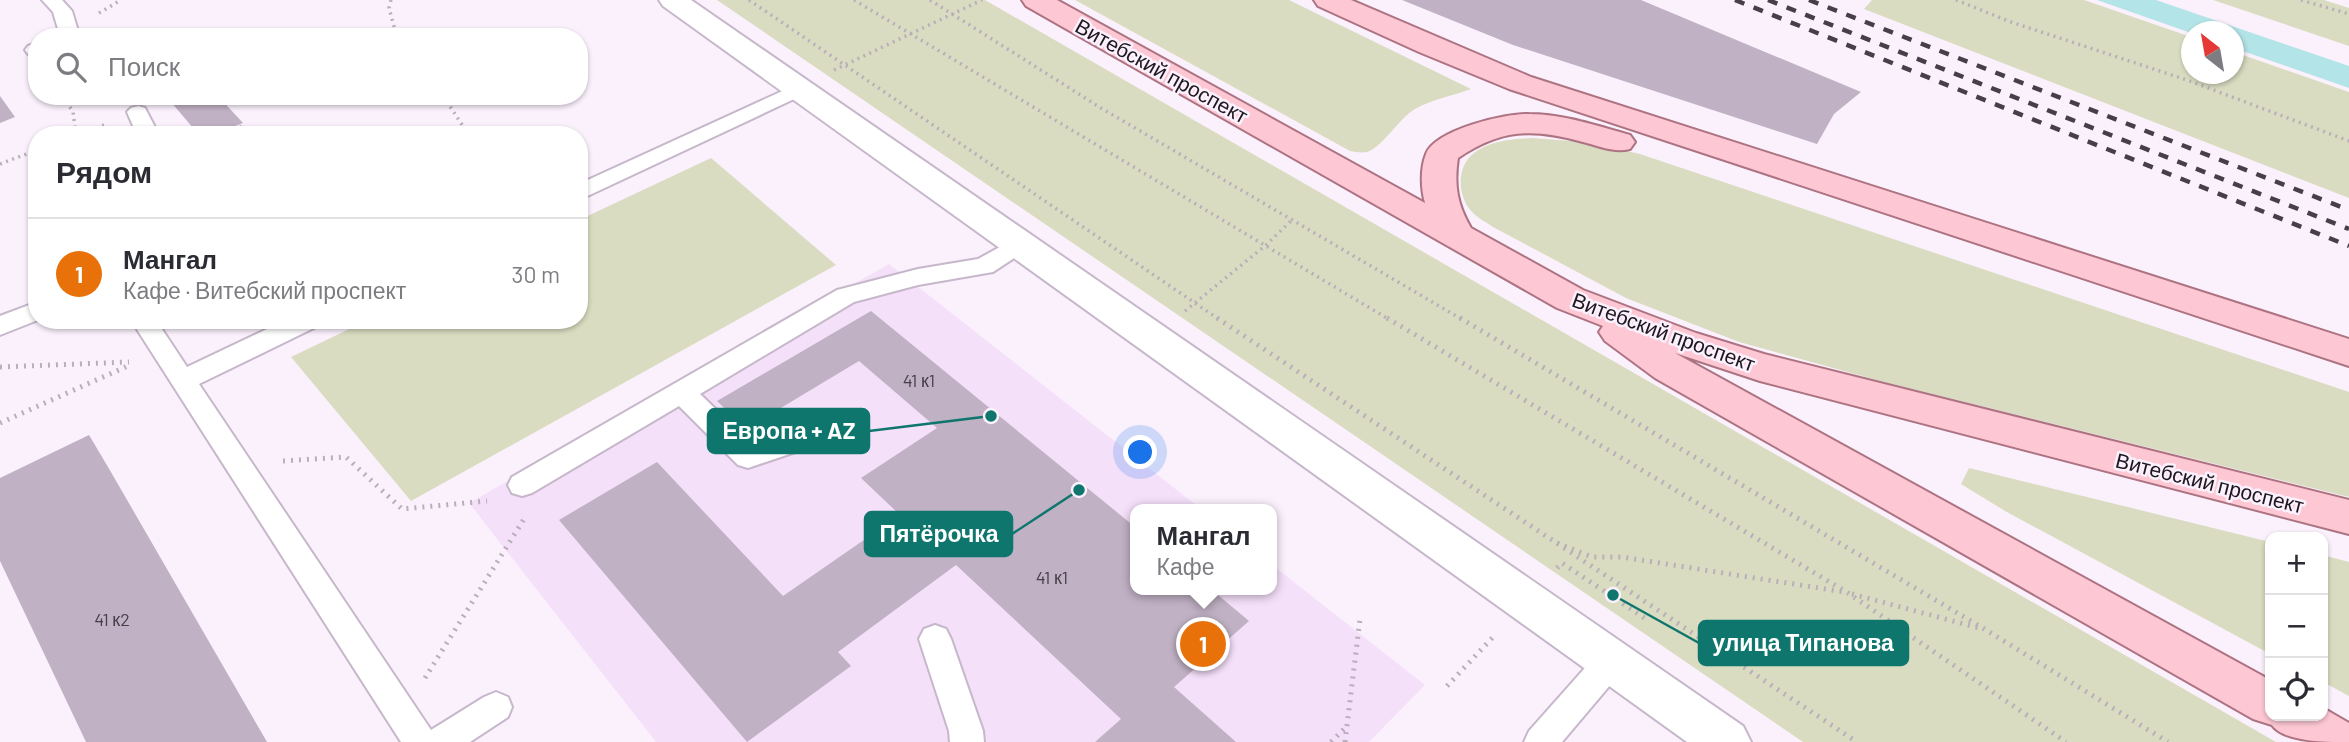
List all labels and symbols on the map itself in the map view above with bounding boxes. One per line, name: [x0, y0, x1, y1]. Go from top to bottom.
street label: Витебский проспект: [1072, 12, 1253, 128]
north arrow: [2181, 21, 2244, 84]
street label: Витебский проспект: [1569, 286, 1759, 376]
house number: 41 к1: [903, 369, 935, 391]
callout: Европа + AZ: [708, 409, 869, 453]
text: Европа + AZ: [722, 416, 856, 444]
your location: [1123, 435, 1157, 469]
street label: Витебский проспект: [2113, 447, 2307, 518]
callout: Пятёрочка: [865, 512, 1012, 556]
text: Пятёрочка: [879, 519, 999, 547]
house number: 41 к1: [1036, 566, 1068, 588]
house number: 41 к2: [94, 608, 130, 630]
pin: 1: [1180, 618, 1226, 670]
callout: улица Типанова: [1699, 621, 1908, 665]
text: улица Типанова: [1712, 628, 1894, 656]

